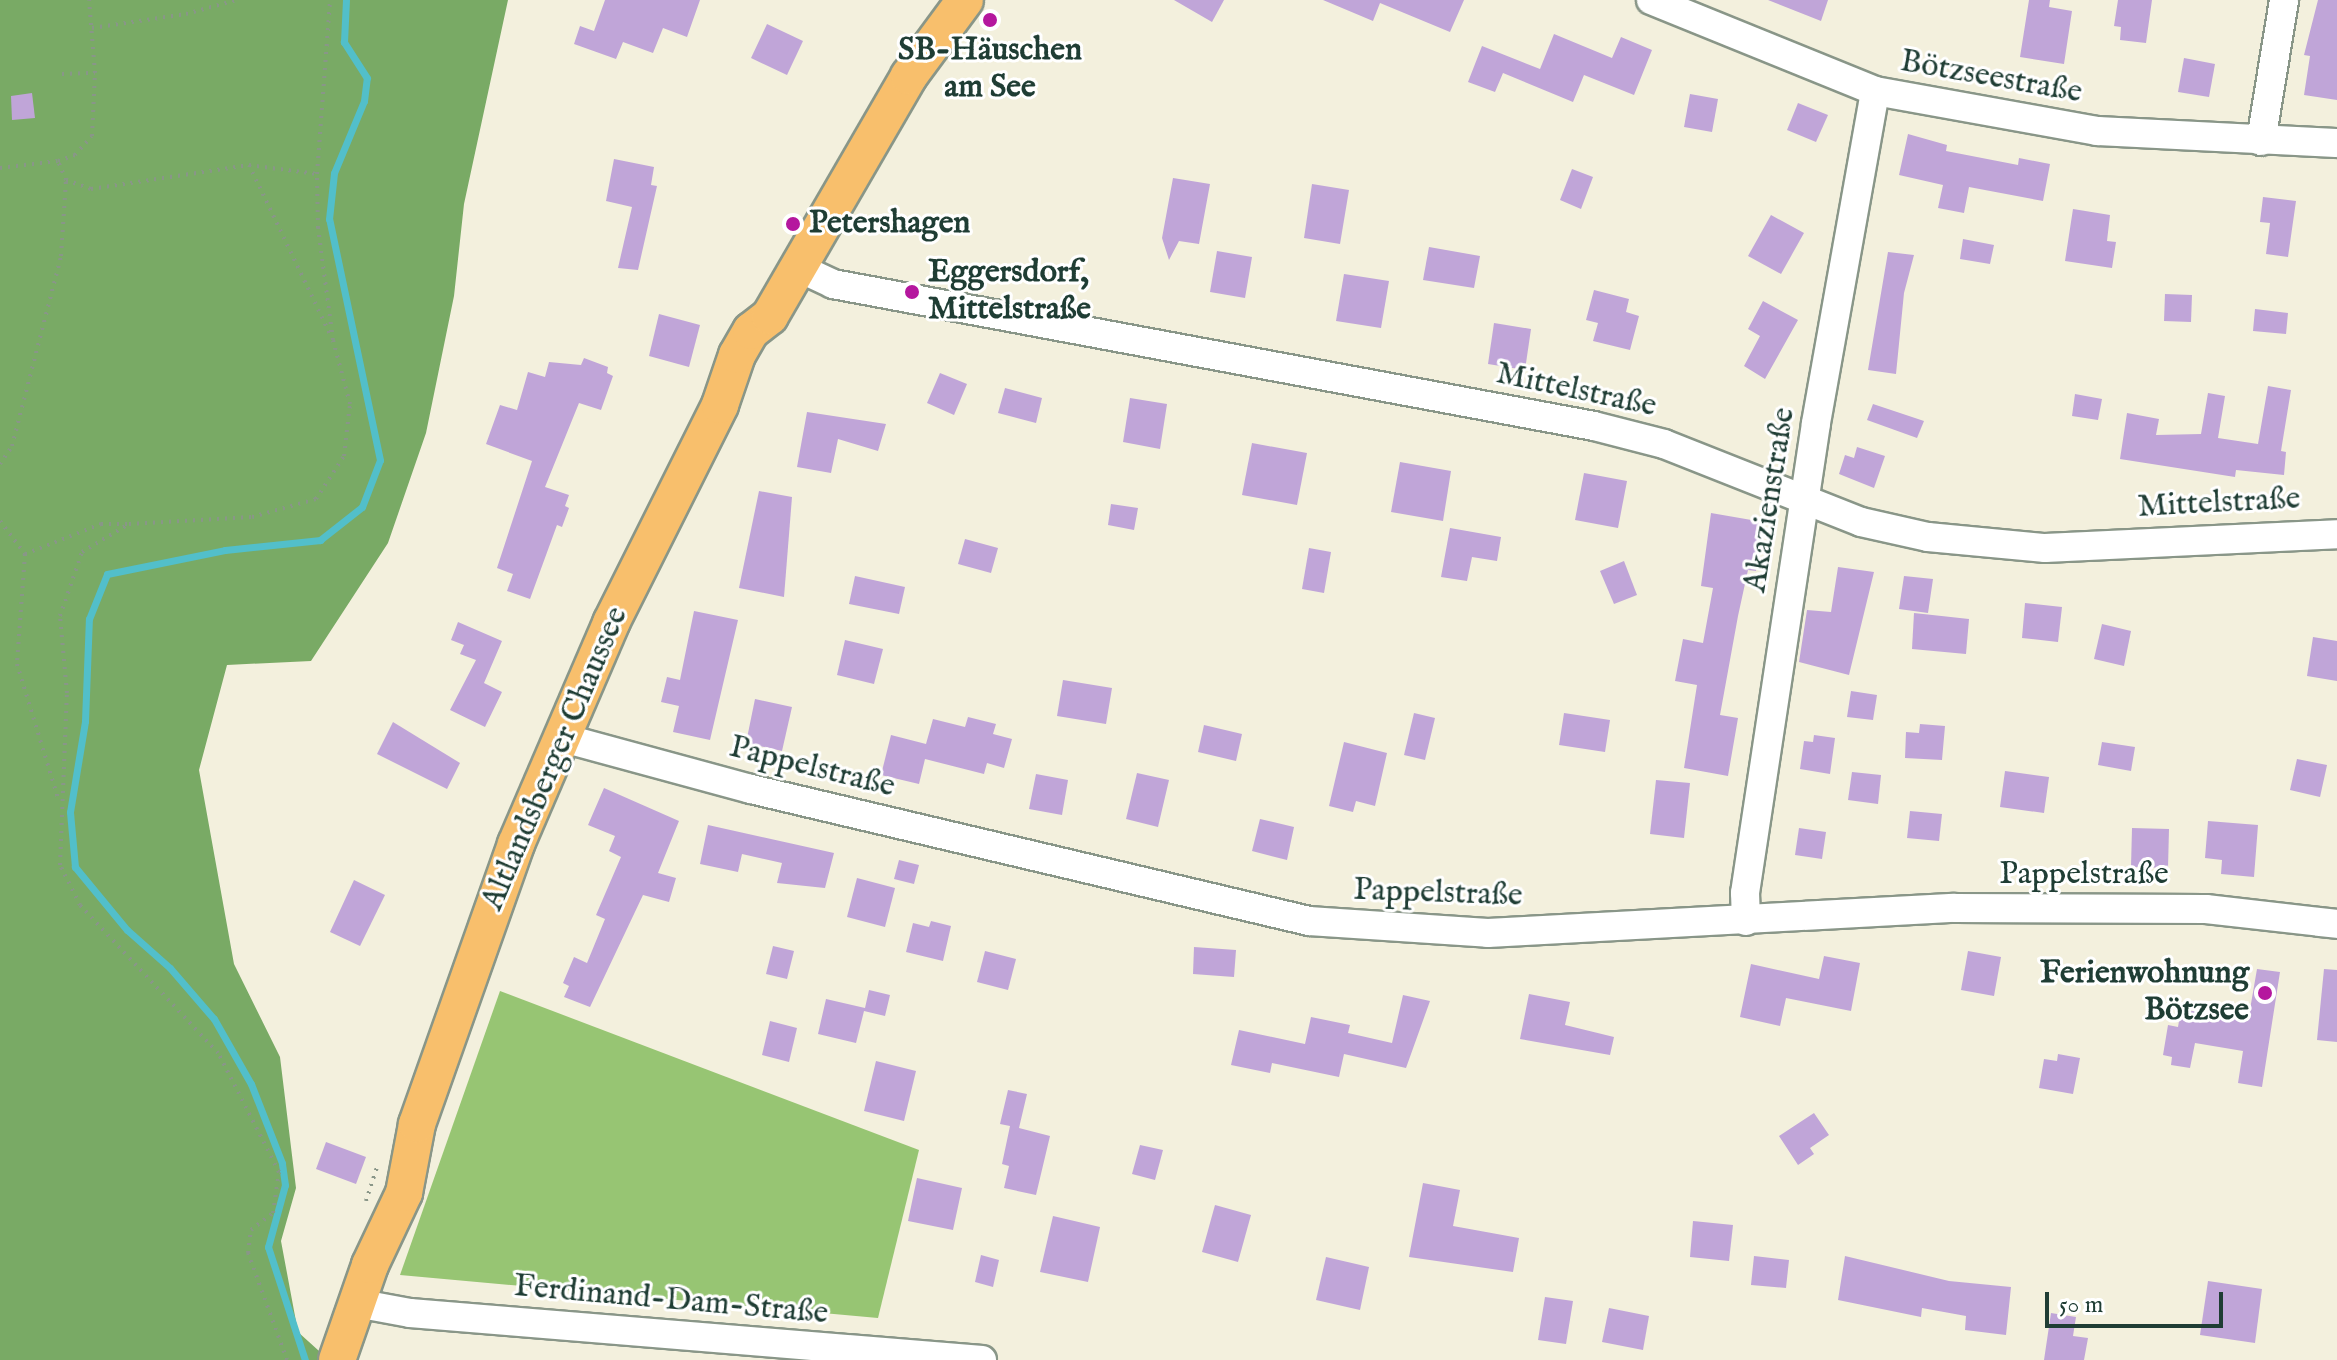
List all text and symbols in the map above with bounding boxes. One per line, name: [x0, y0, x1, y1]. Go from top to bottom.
marker: SB-Häuschen am See: [981, 11, 999, 29]
place label: SB-Häuschen am See: [898, 33, 1082, 108]
street label: Bötzseestraße: [1897, 43, 2085, 113]
place label: Petershagen: [809, 205, 970, 243]
marker: Petershagen: [784, 215, 802, 233]
place label: Eggersdorf, Mittelstraße: [928, 255, 1091, 330]
marker: Eggersdorf, Mittelstraße: [903, 283, 921, 301]
street label: Mittelstraße: [1492, 355, 1660, 427]
street label: Akazienstraße: [1737, 405, 1805, 595]
street label: Mittelstraße: [2137, 481, 2301, 527]
street label: Altlandsberger Chaussee: [475, 602, 637, 916]
street label: Pappelstraße: [725, 729, 899, 807]
street label: Pappelstraße: [1999, 856, 2169, 894]
street label: Pappelstraße: [1353, 872, 1523, 916]
place label: Ferienwohnung Bötzsee: [2040, 956, 2249, 1031]
marker: Ferienwohnung Bötzsee: [2256, 984, 2274, 1002]
street label: Ferdinand-Dam-Straße: [512, 1268, 830, 1334]
scale bar: [2049, 1276, 2227, 1326]
text: 50 m: [2059, 1290, 2103, 1321]

